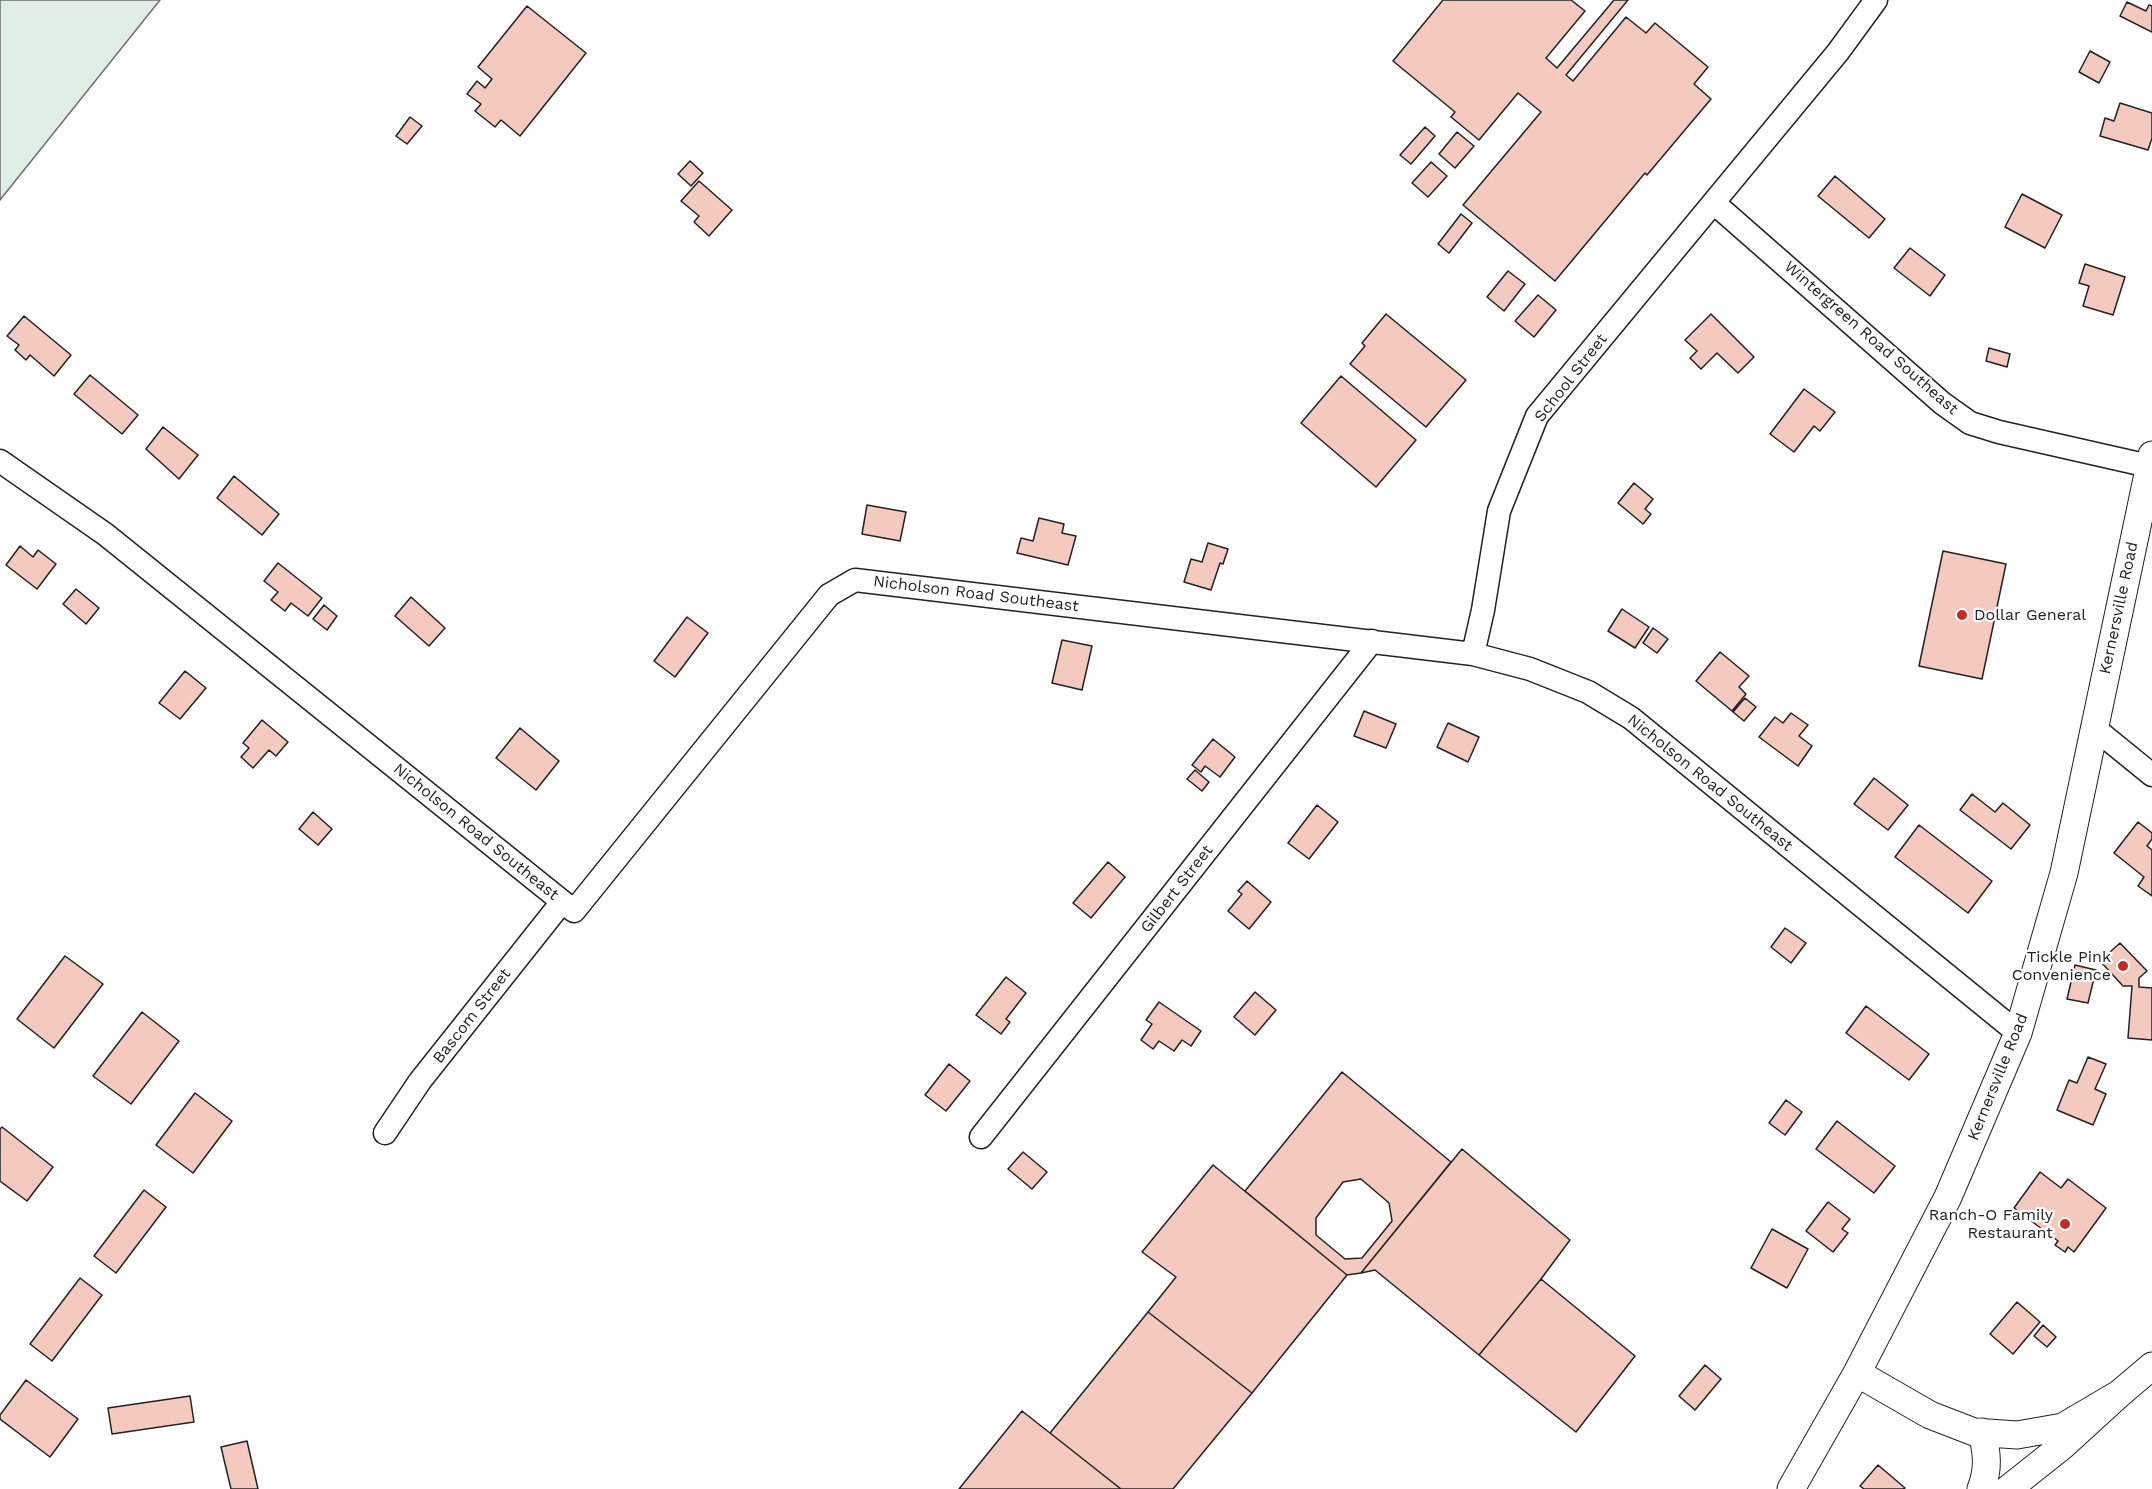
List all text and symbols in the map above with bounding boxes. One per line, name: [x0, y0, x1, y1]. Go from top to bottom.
street label: Wintergreen Road Southeast: [1780, 257, 1962, 419]
street label: School Street: [1531, 330, 1611, 426]
street label: Kernersville Road: [2096, 540, 2142, 676]
street label: Nicholson Road Southeast: [872, 572, 1080, 616]
place label: Dollar General: [1974, 605, 2086, 625]
marker: Dollar General: [1955, 608, 1969, 622]
street label: Nicholson Road Southeast: [1624, 710, 1796, 856]
street label: Nicholson Road Southeast: [390, 759, 562, 905]
street label: Gilbert Street: [1137, 841, 1217, 937]
place label: Tickle Pink Convenience: [2012, 947, 2111, 985]
marker: Tickle Pink Convenience: [2116, 959, 2130, 973]
street label: Bascom Street: [429, 965, 515, 1067]
street label: Kernersville Road: [1964, 1011, 2032, 1143]
place label: Ranch-O Family Restaurant: [1929, 1205, 2053, 1243]
marker: Ranch-O Family Restaurant: [2058, 1217, 2072, 1231]

